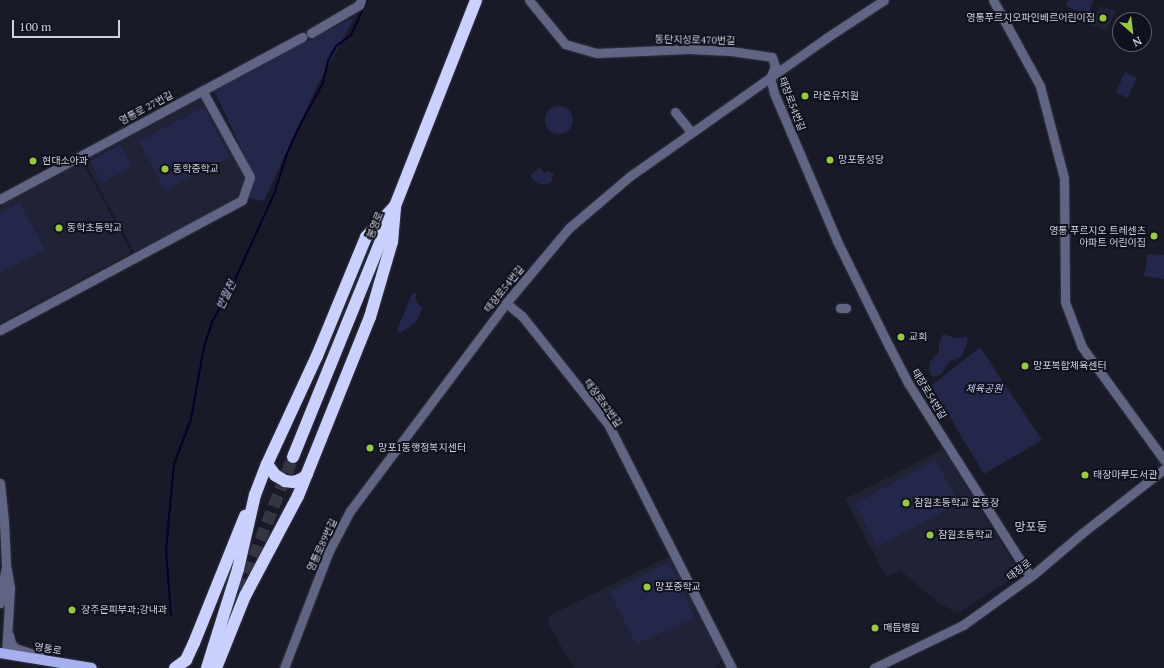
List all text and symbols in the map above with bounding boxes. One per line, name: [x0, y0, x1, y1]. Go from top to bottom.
scale bar: [14, 12, 122, 38]
place label: 영통푸르지오파인베르어린이집: [966, 12, 1095, 24]
north arrow: [1112, 12, 1152, 52]
marker: 영통푸르지오파인베르어린이집: [1098, 13, 1108, 23]
text: 100 m: [19, 19, 51, 34]
street label: 동탄지성로470번길: [655, 33, 735, 47]
text: N: [1130, 34, 1144, 50]
street label: 태장로54번길: [776, 75, 808, 133]
street label: 영통로 27번길: [117, 89, 175, 127]
place label: 라온유치원: [813, 90, 859, 102]
marker: 라온유치원: [800, 91, 810, 101]
place label: 망포동성당: [838, 154, 884, 166]
marker: 현대소아과: [27, 155, 39, 167]
place label: 현대소아과: [42, 155, 88, 167]
marker: 망포동성당: [825, 155, 835, 165]
place label: 동학중학교: [173, 163, 219, 175]
marker: 동학중학교: [160, 164, 170, 174]
street label: 봉영로: [364, 210, 386, 240]
place label: 동학초등학교: [67, 222, 122, 234]
marker: 동학초등학교: [54, 223, 64, 233]
place label: 영통 푸르지오 트레센츠 아파트 어린이집: [1049, 224, 1146, 248]
marker: 영통 푸르지오 트레센츠 아파트 어린이집: [1149, 231, 1159, 241]
street label: 태장로54번길: [482, 263, 526, 315]
water label: 반월천: [213, 278, 239, 312]
place label: 교회: [909, 331, 927, 343]
marker: 교회: [896, 332, 906, 342]
place label: 망포복합체육센터: [1033, 360, 1107, 372]
marker: 망포복합체육센터: [1020, 361, 1030, 371]
street label: 태장로54번길: [909, 367, 949, 421]
street label: 태장로82번길: [581, 377, 625, 429]
park label: 체육공원: [966, 383, 1002, 395]
place label: 망포1동행정복지센터: [378, 442, 466, 454]
marker: 망포1동행정복지센터: [365, 443, 375, 453]
place label: 태장마루도서관: [1093, 469, 1157, 481]
marker: 태장마루도서관: [1080, 470, 1090, 480]
place label: 잠원초등학교 운동장: [914, 497, 999, 509]
marker: 잠원초등학교 운동장: [901, 498, 911, 508]
street label: 영통로89번길: [305, 517, 339, 573]
district label: 망포동: [1014, 520, 1048, 534]
place label: 잠원초등학교: [938, 529, 993, 541]
marker: 잠원초등학교: [925, 530, 935, 540]
street label: 태장로: [1004, 557, 1034, 583]
place label: 망포중학교: [655, 581, 701, 593]
marker: 망포중학교: [642, 582, 652, 592]
marker: 장주은피부과;강내과: [66, 604, 78, 616]
place label: 장주은피부과;강내과: [81, 604, 167, 616]
place label: 매듭병원: [883, 622, 920, 634]
marker: 매듭병원: [870, 623, 880, 633]
street label: 영통로: [33, 641, 63, 657]

